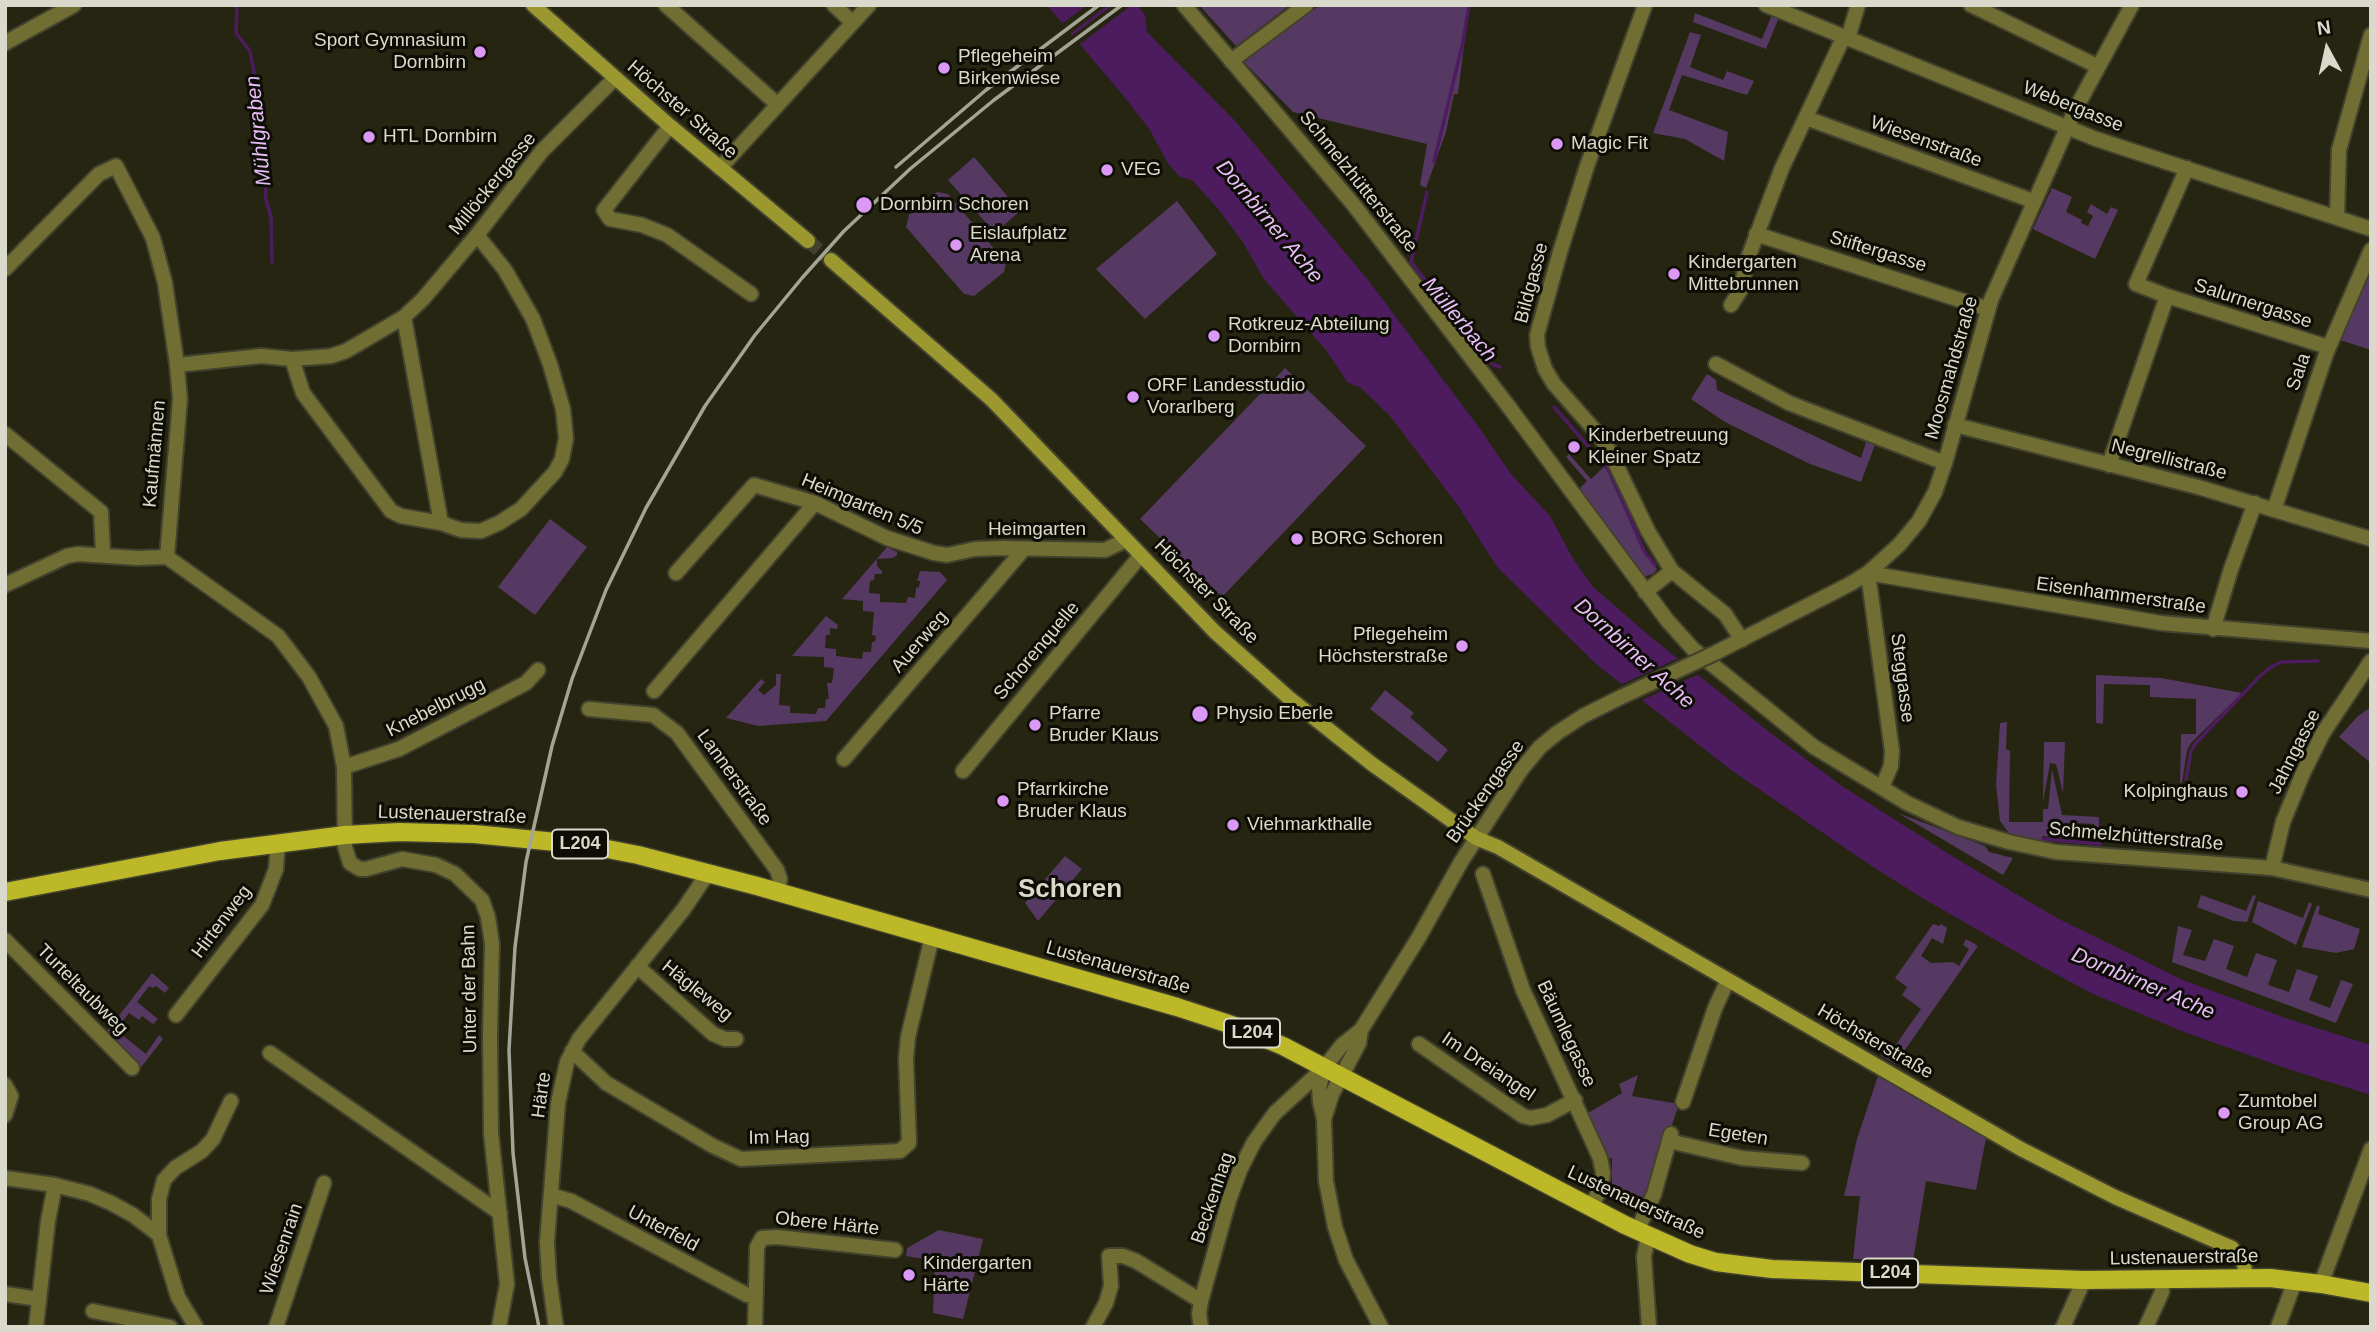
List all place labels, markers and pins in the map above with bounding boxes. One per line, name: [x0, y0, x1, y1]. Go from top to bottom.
place label: Sport Gymnasium Dornbirn: [314, 30, 466, 74]
marker: Sport Gymnasium Dornbirn: [472, 44, 488, 60]
place label: Pflegeheim Birkenwiese: [958, 46, 1060, 90]
marker: Pflegeheim Birkenwiese: [936, 60, 952, 76]
place label: HTL Dornbirn: [383, 126, 497, 148]
marker: HTL Dornbirn: [361, 129, 377, 145]
place label: Magic Fit: [1571, 133, 1648, 155]
marker: Magic Fit: [1549, 136, 1565, 152]
place label: VEG: [1121, 159, 1161, 181]
marker: VEG: [1099, 162, 1115, 178]
place label: Dornbirn Schoren: [880, 194, 1029, 216]
marker: Dornbirn Schoren: [854, 195, 874, 215]
place label: Eislaufplatz Arena: [970, 223, 1067, 267]
marker: Eislaufplatz Arena: [948, 237, 964, 253]
place label: Kindergarten Mittebrunnen: [1688, 252, 1799, 296]
marker: Kindergarten Mittebrunnen: [1666, 266, 1682, 282]
place label: Rotkreuz-Abteilung Dornbirn: [1228, 314, 1390, 358]
marker: Rotkreuz-Abteilung Dornbirn: [1206, 328, 1222, 344]
place label: ORF Landesstudio Vorarlberg: [1147, 375, 1305, 419]
marker: ORF Landesstudio Vorarlberg: [1125, 389, 1141, 405]
place label: Kinderbetreuung Kleiner Spatz: [1588, 425, 1728, 469]
marker: Kinderbetreuung Kleiner Spatz: [1566, 439, 1582, 455]
place label: BORG Schoren: [1311, 528, 1443, 550]
marker: BORG Schoren: [1289, 531, 1305, 547]
place label: Pflegeheim Höchsterstraße: [1318, 624, 1448, 668]
marker: Pflegeheim Höchsterstraße: [1454, 638, 1470, 654]
place label: Pfarre Bruder Klaus: [1049, 703, 1159, 747]
place label: Physio Eberle: [1216, 703, 1333, 725]
marker: Physio Eberle: [1190, 704, 1210, 724]
marker: Pfarre Bruder Klaus: [1027, 717, 1043, 733]
place label: Pfarrkirche Bruder Klaus: [1017, 779, 1127, 823]
place label: Kolpinghaus: [2123, 781, 2228, 803]
marker: Kolpinghaus: [2234, 784, 2250, 800]
marker: Pfarrkirche Bruder Klaus: [995, 793, 1011, 809]
place label: Viehmarkthalle: [1247, 814, 1372, 836]
marker: Viehmarkthalle: [1225, 817, 1241, 833]
place label: Zumtobel Group AG: [2238, 1091, 2324, 1135]
marker: Zumtobel Group AG: [2216, 1105, 2232, 1121]
place label: Kindergarten Härte: [923, 1253, 1032, 1297]
marker: Kindergarten Härte: [901, 1267, 917, 1283]

